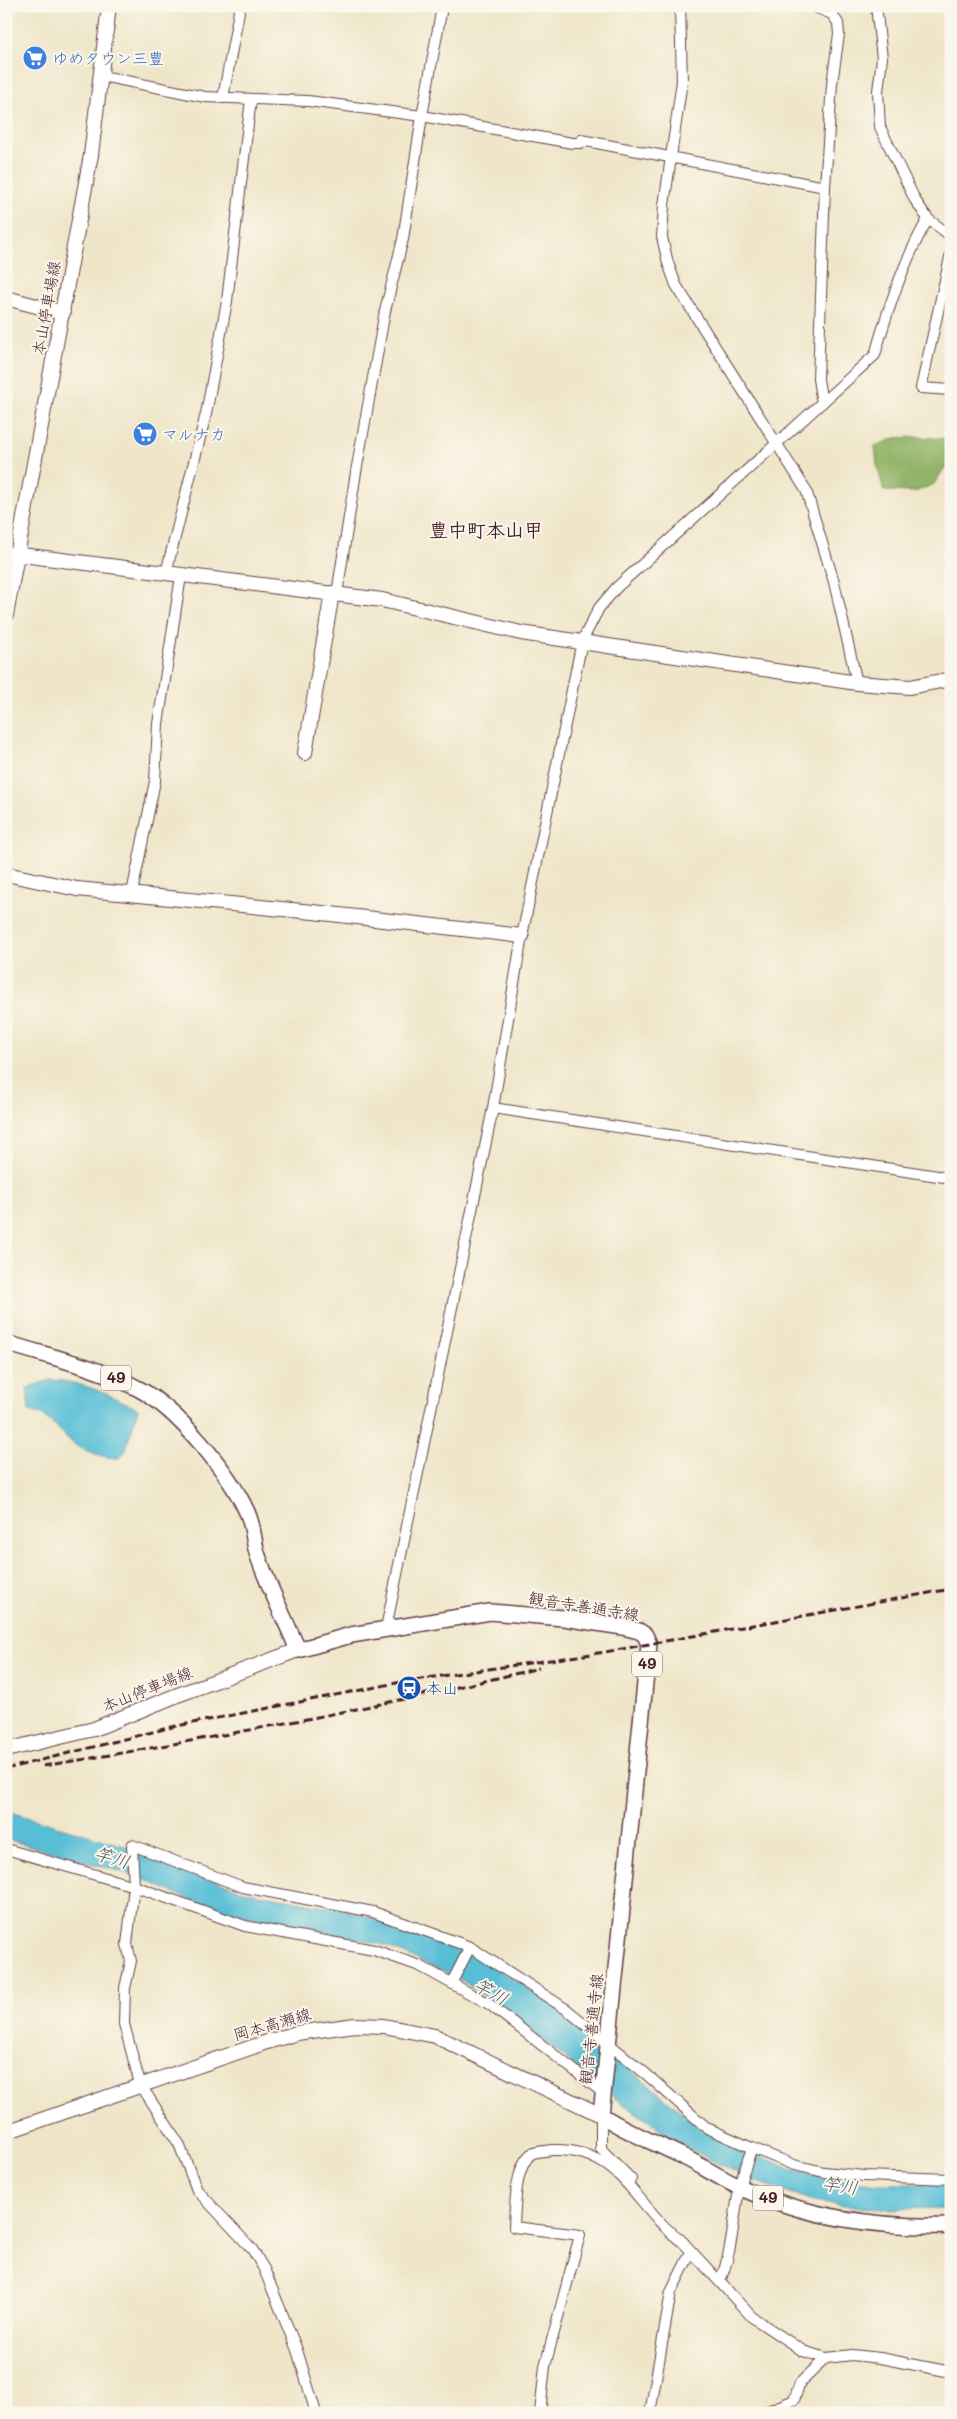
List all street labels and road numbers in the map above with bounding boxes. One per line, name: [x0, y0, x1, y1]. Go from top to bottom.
street label: 本山停車場線: [27, 259, 64, 357]
road number: 49: [101, 1366, 131, 1390]
street label: 観音寺善通寺線: [527, 1586, 641, 1625]
road number: 49: [632, 1652, 662, 1676]
street label: 本山停車場線: [98, 1661, 195, 1716]
street label: 観音寺善通寺線: [574, 1972, 607, 2086]
street label: 岡本高瀬線: [231, 2002, 313, 2045]
road number: 49: [753, 2186, 783, 2210]

